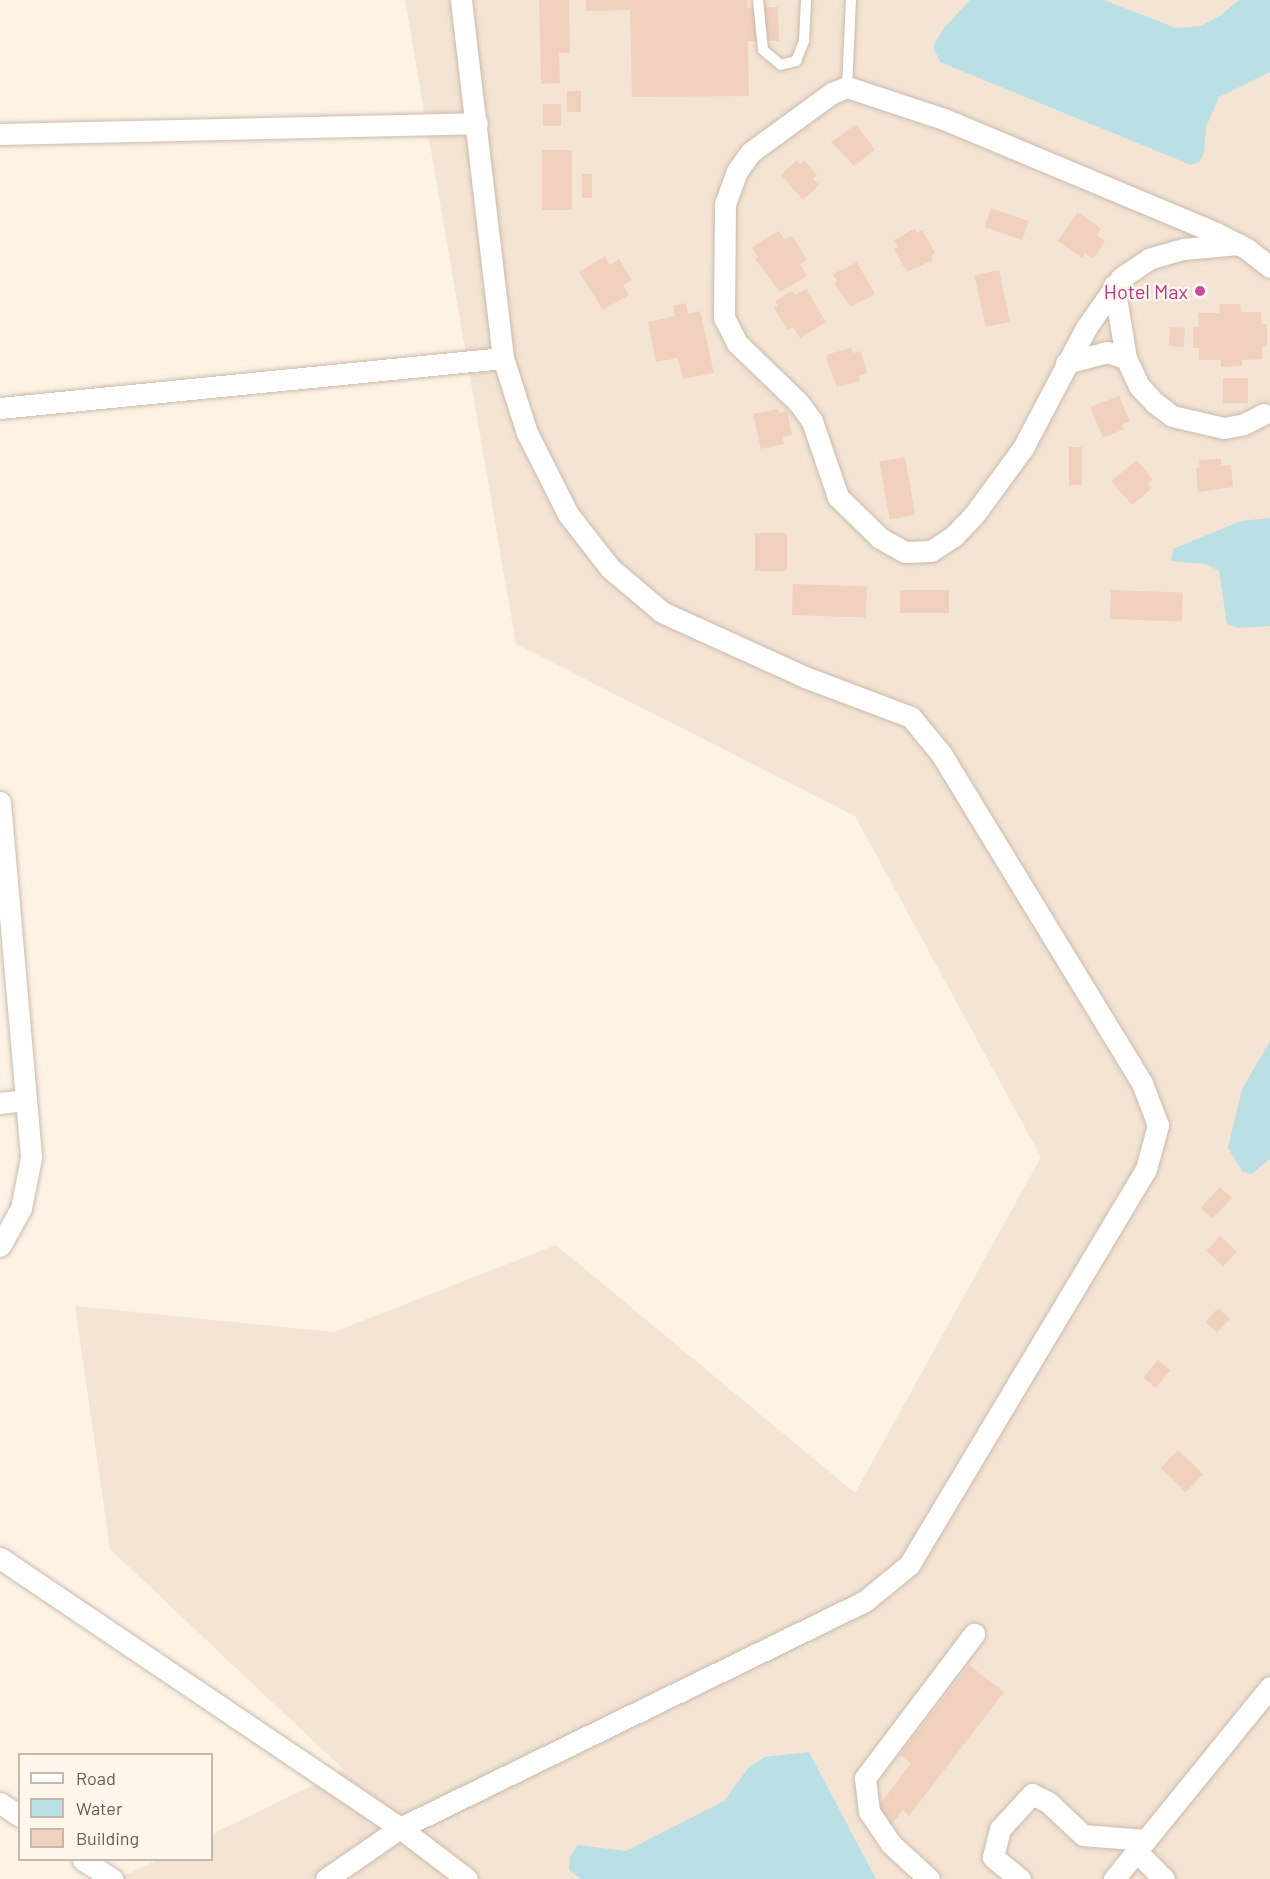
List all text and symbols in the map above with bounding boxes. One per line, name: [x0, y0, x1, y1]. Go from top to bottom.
place label: Hotel Max: [1104, 279, 1188, 303]
marker: Hotel Max: [1193, 284, 1207, 298]
legend: [18, 1753, 213, 1861]
text: Road: [76, 1767, 116, 1789]
text: Water: [76, 1797, 123, 1819]
text: Building: [76, 1827, 139, 1849]

